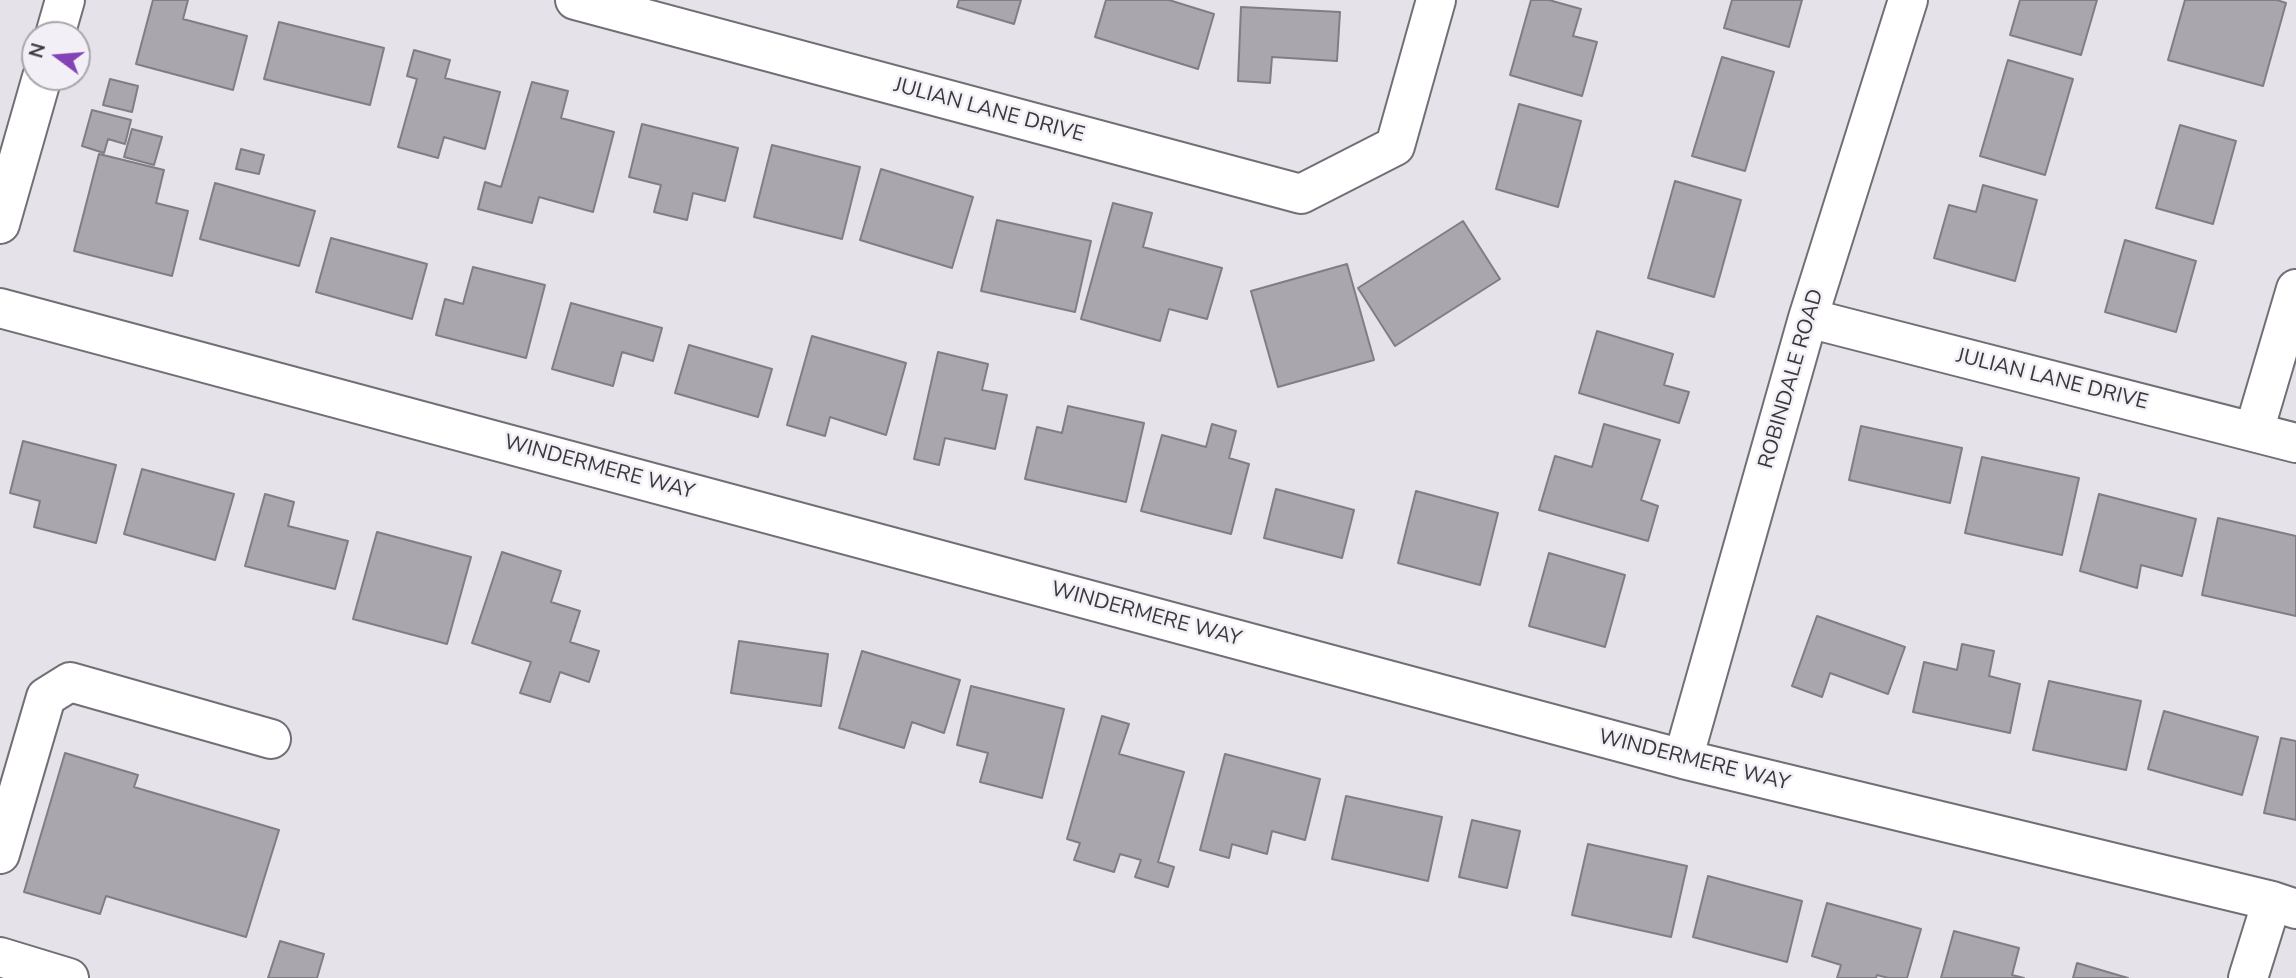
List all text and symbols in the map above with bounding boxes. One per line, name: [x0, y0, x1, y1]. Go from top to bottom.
north arrow: [21, 21, 91, 91]
text: N: [23, 40, 52, 61]
street label: JULIAN LANE DRIVE: [891, 73, 1087, 149]
street label: ROBINDALE ROAD: [1754, 286, 1830, 472]
street label: JULIAN LANE DRIVE: [1954, 344, 2150, 416]
street label: WINDERMERE WAY: [501, 430, 697, 506]
street label: WINDERMERE WAY: [1048, 577, 1244, 653]
street label: WINDERMERE WAY: [1596, 725, 1792, 797]

